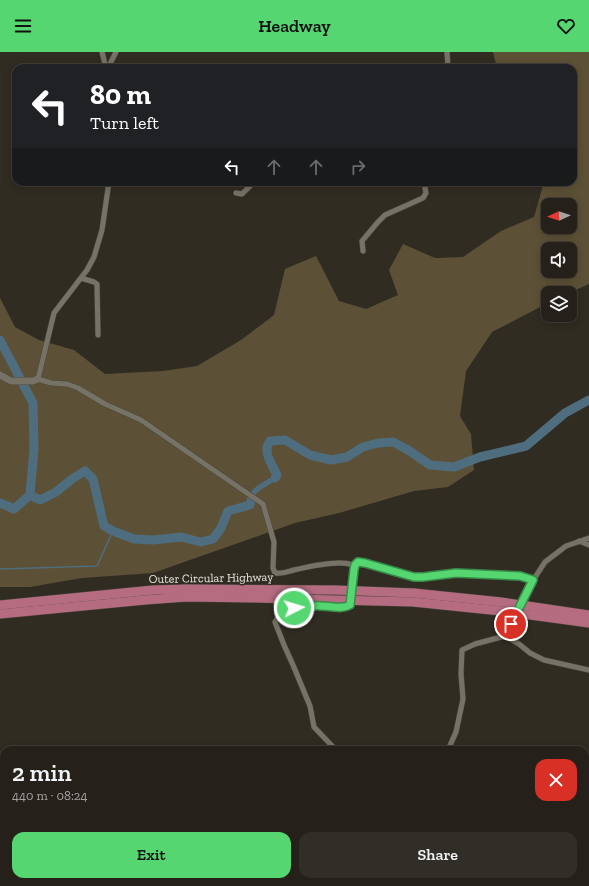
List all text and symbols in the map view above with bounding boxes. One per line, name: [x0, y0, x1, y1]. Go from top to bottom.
icon: menu: [12, 15, 34, 37]
text: Headway: [258, 15, 331, 37]
icon: heart: [555, 15, 577, 37]
text: 80 m: [90, 78, 151, 111]
icon: left: [24, 80, 76, 132]
text: Turn left: [90, 112, 159, 134]
icon: left: [221, 156, 243, 178]
icon: ahead: [263, 156, 285, 178]
icon: ahead: [305, 156, 327, 178]
icon: right: [347, 156, 369, 178]
north arrow: [541, 198, 577, 234]
map controls: [541, 198, 577, 322]
button: sound: [541, 242, 577, 278]
button: layers: [541, 286, 577, 322]
street label: Outer Circular Highway: [149, 570, 274, 586]
position arrow: [273, 587, 315, 629]
pin: [494, 607, 528, 641]
icon: arrive: [500, 613, 522, 635]
text: 2 min: [12, 758, 72, 787]
button: close: [535, 759, 577, 801]
text: 440 m · 08:24: [12, 788, 88, 803]
button: Exit: [12, 832, 291, 878]
button: Share: [299, 832, 577, 878]

